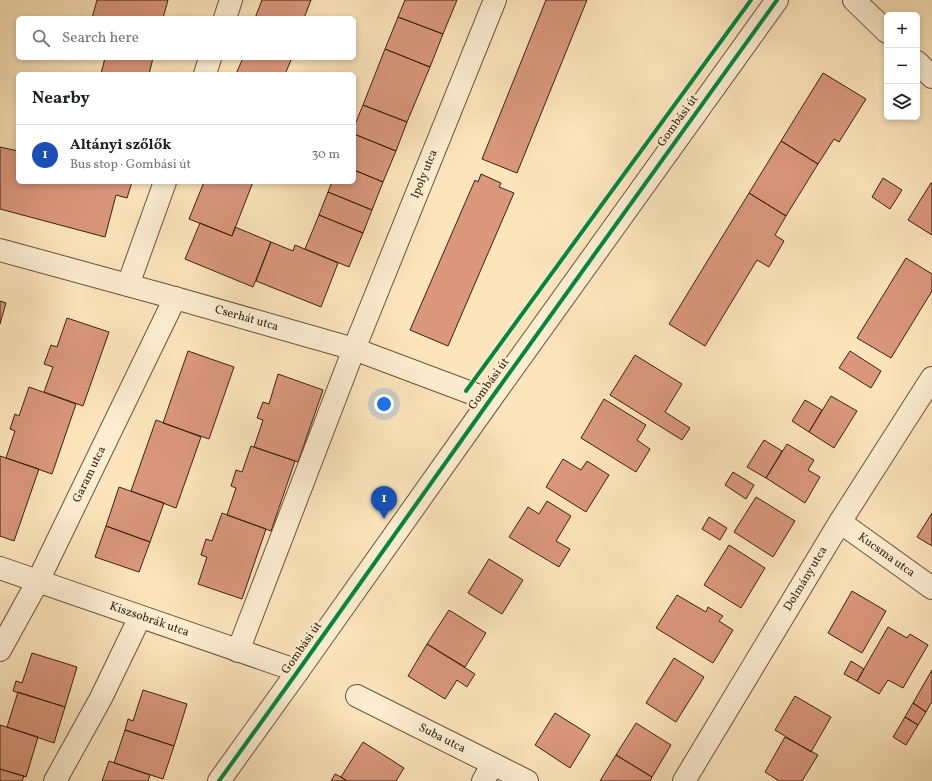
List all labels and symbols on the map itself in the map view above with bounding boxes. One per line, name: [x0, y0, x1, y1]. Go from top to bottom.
street label: Gombási út: [654, 92, 702, 150]
street label: Ipoly utca: [407, 147, 442, 201]
street label: Cserhát utca: [213, 302, 280, 335]
street label: Gombási út: [465, 355, 513, 413]
your location: [374, 394, 394, 414]
street label: Garam utca: [69, 444, 110, 506]
pin: 1: [371, 486, 397, 519]
street label: Kucsma utca: [855, 529, 918, 581]
street label: Dolmány utca: [780, 544, 831, 614]
street label: Kiszsobrák utca: [107, 598, 191, 641]
street label: Gombási út: [278, 619, 326, 677]
street label: Suba utca: [416, 720, 468, 757]

